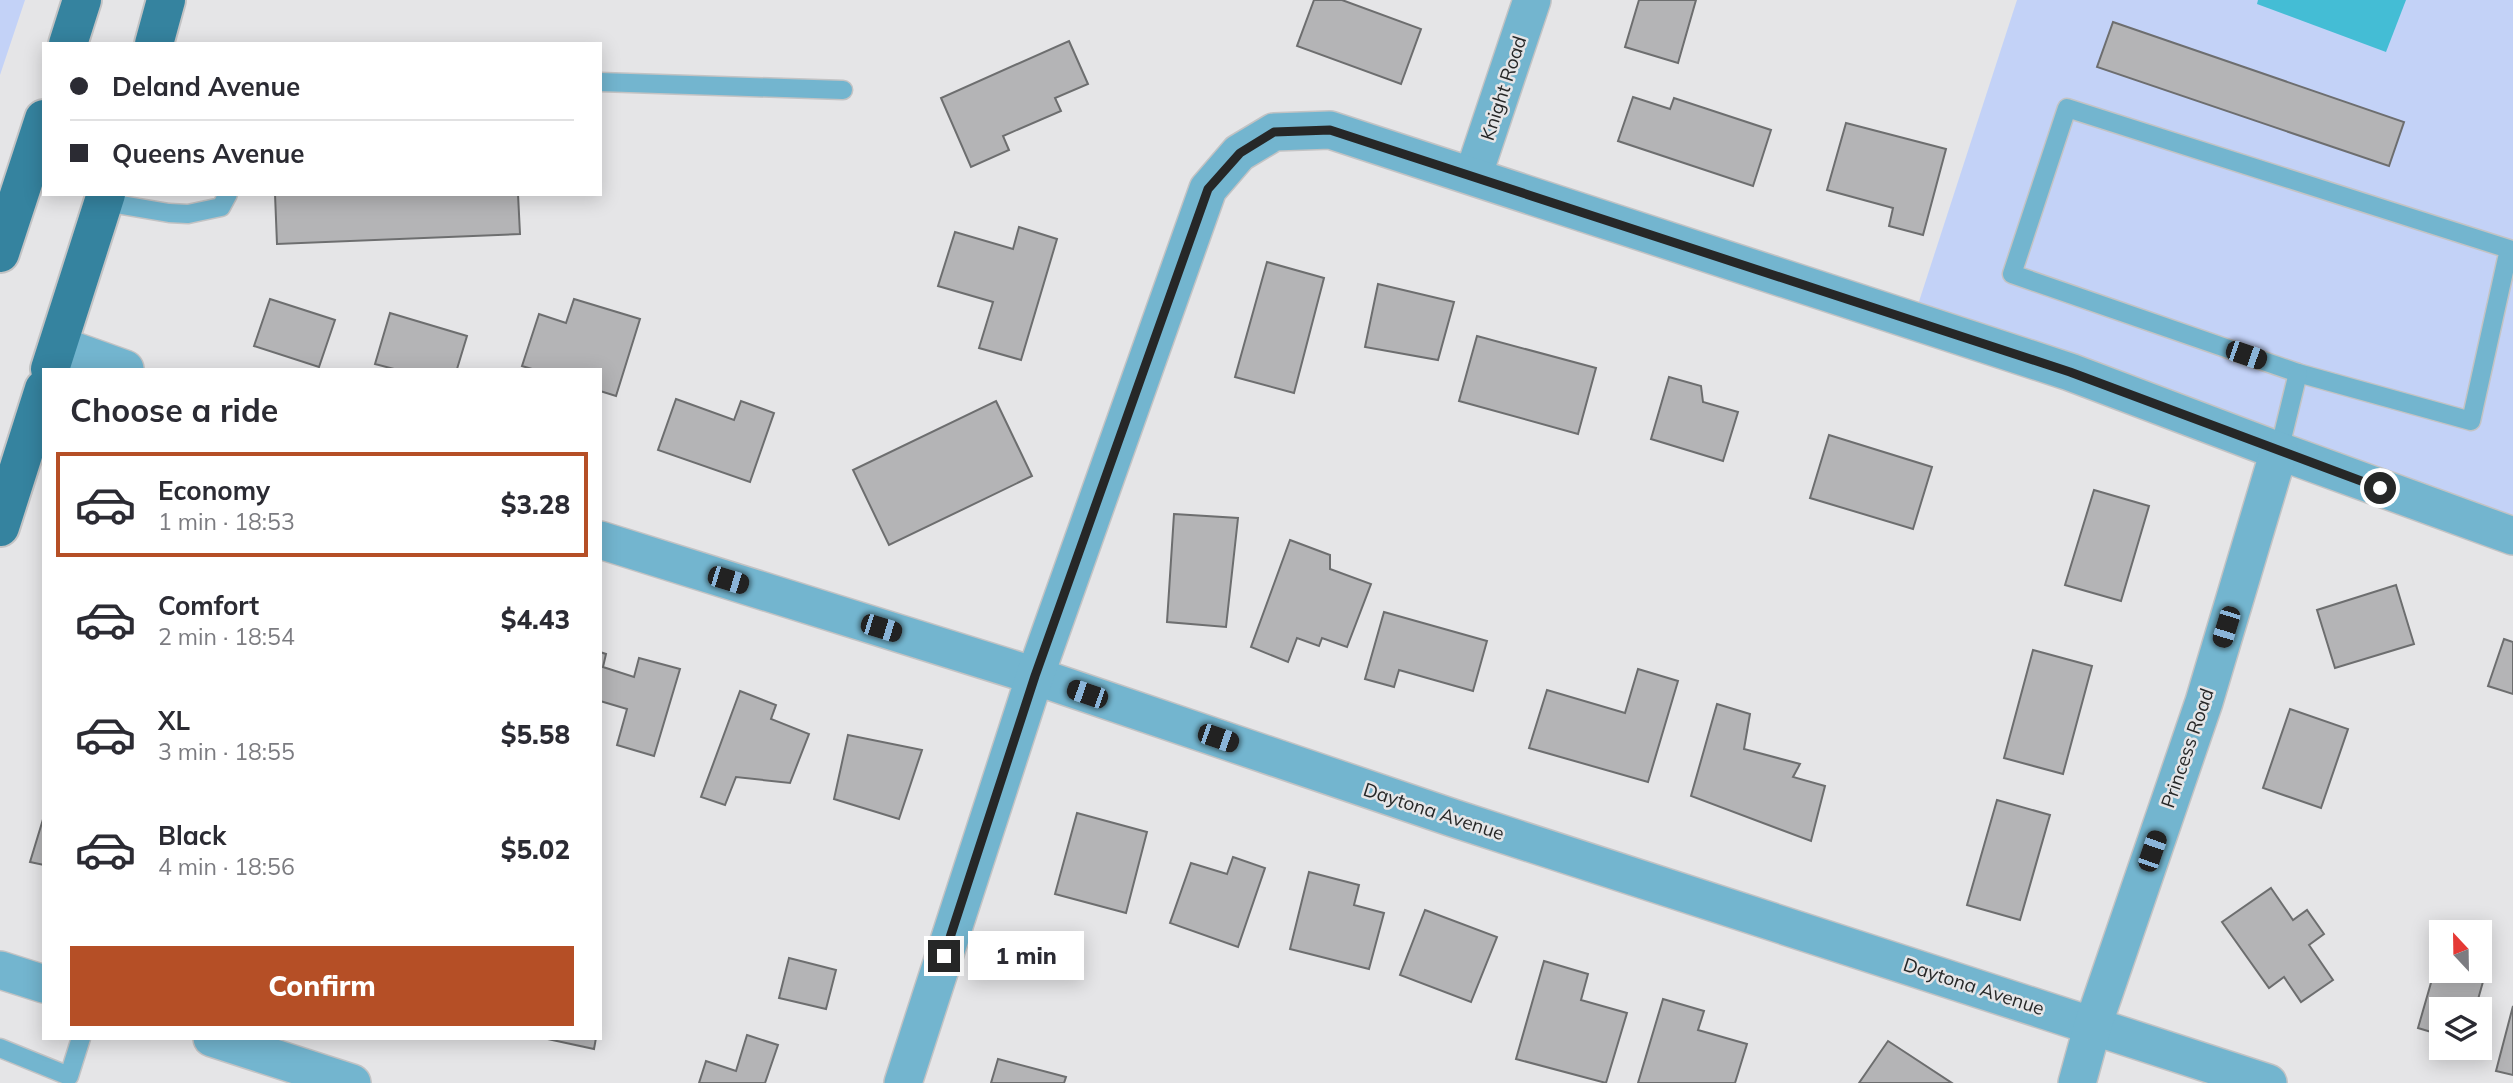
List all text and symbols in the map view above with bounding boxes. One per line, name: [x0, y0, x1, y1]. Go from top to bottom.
street label: Knight Road: [1475, 33, 1531, 143]
text: Deland Avenue: [112, 70, 300, 103]
text: Queens Avenue: [112, 137, 305, 170]
car: [2223, 338, 2270, 372]
text: Choose a ride: [70, 390, 278, 430]
route start: [2364, 472, 2396, 504]
icon: car: [74, 473, 137, 536]
text: Economy: [158, 474, 270, 507]
text: $3.28: [501, 488, 570, 521]
text: 1 min · 18:53: [158, 507, 295, 536]
car: [705, 564, 752, 596]
icon: car: [74, 588, 137, 651]
text: Comfort: [158, 589, 259, 622]
text: $4.43: [501, 603, 570, 636]
car: [2210, 604, 2243, 650]
car: [858, 612, 905, 644]
text: 2 min · 18:54: [158, 622, 295, 651]
car: [1064, 677, 1111, 711]
street label: Princess Road: [2155, 685, 2219, 811]
icon: car: [74, 703, 137, 766]
text: XL: [158, 704, 190, 737]
text: $5.58: [501, 718, 570, 751]
car: [1195, 721, 1242, 755]
text: 3 min · 18:55: [158, 737, 295, 766]
street label: Daytona Avenue: [1360, 777, 1508, 845]
icon: car: [74, 818, 137, 881]
text: Black: [158, 819, 226, 852]
car: [2136, 828, 2169, 874]
text: $5.02: [501, 833, 570, 866]
text: 4 min · 18:56: [158, 852, 295, 881]
north arrow: [2429, 920, 2492, 984]
map controls: [2429, 920, 2492, 1060]
callout: 1 min: [968, 932, 1084, 981]
route end: [928, 940, 960, 972]
text: 1 min: [995, 941, 1057, 970]
button: Confirm: [70, 946, 574, 1026]
street label: Daytona Avenue: [1900, 952, 2048, 1020]
button: layers: [2429, 997, 2492, 1060]

